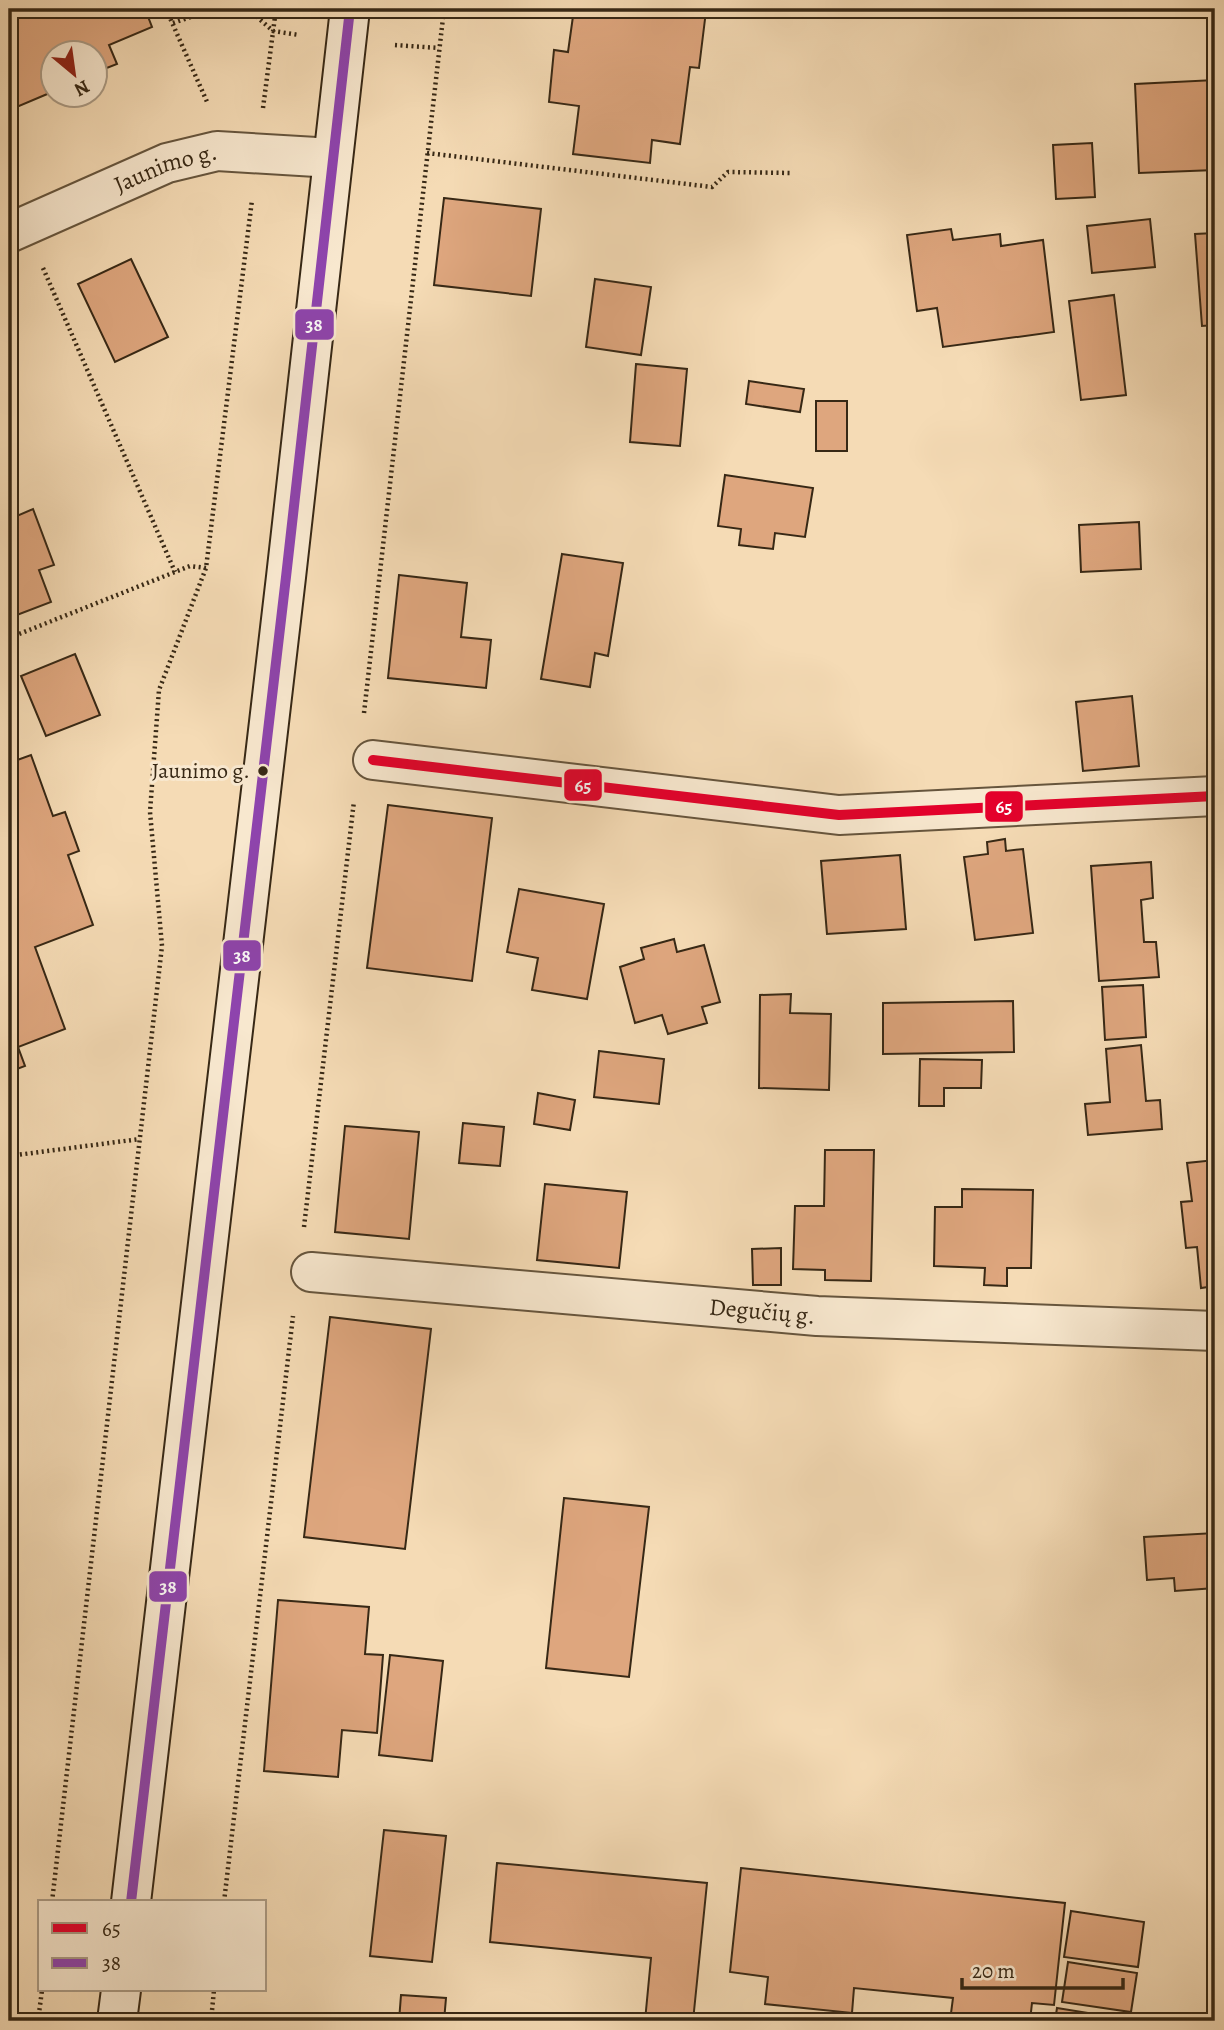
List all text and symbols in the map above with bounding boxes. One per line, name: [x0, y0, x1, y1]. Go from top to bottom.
north arrow: [38, 38, 108, 108]
text: N: [69, 73, 94, 103]
street label: Jaunimo g.: [109, 136, 220, 200]
line badge: 38: [294, 308, 335, 341]
text: 38: [305, 312, 323, 338]
place label: Jaunimo g.: [152, 756, 250, 786]
marker: Jaunimo g.: [256, 764, 270, 778]
line badge: 65: [563, 768, 603, 802]
text: 65: [575, 773, 592, 799]
line badge: 65: [984, 790, 1024, 823]
text: 65: [996, 794, 1013, 820]
line badge: 38: [222, 939, 262, 972]
text: 38: [233, 943, 251, 969]
street label: Degučių g.: [708, 1291, 817, 1332]
line badge: 38: [148, 1570, 188, 1603]
text: 38: [159, 1574, 177, 1600]
legend: [38, 1900, 266, 1992]
text: 65: [102, 1915, 121, 1943]
scale bar: [962, 1946, 1122, 1990]
text: 38: [102, 1949, 121, 1977]
text: 20 m: [972, 1957, 1015, 1985]

